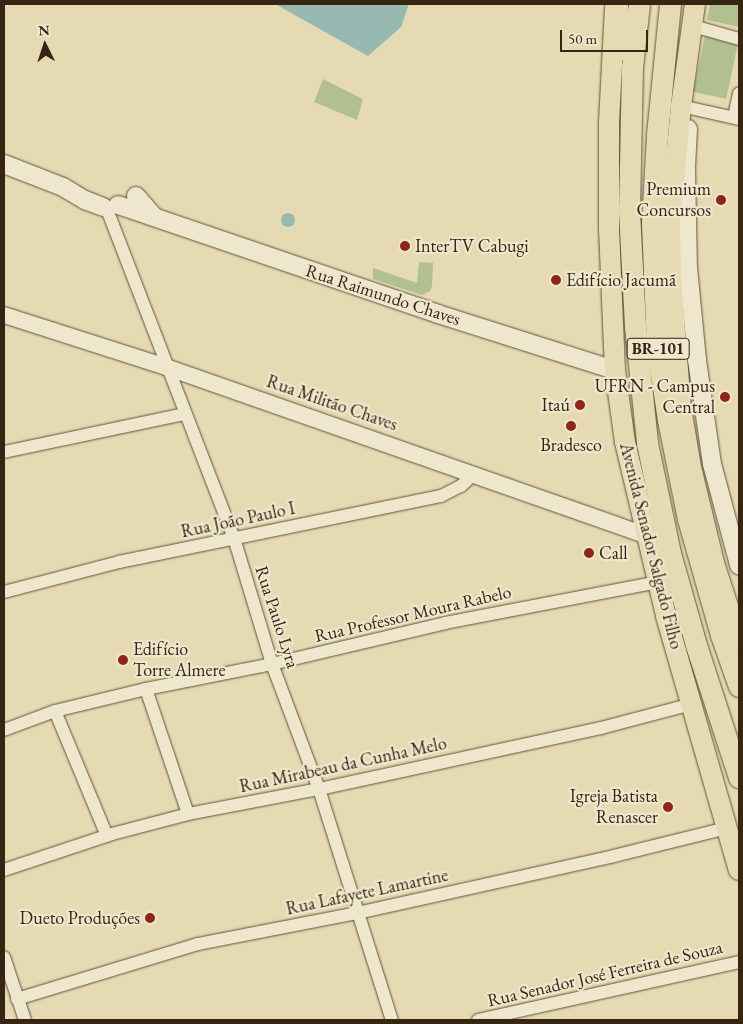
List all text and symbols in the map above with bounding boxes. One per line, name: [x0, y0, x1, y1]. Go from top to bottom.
north arrow: [20, 20, 70, 70]
scale bar: [563, 20, 650, 52]
text: N: [38, 21, 50, 39]
text: 50 m: [568, 29, 597, 48]
place label: Premium Concursos: [636, 179, 711, 222]
marker: Premium Concursos: [715, 194, 727, 206]
place label: InterTV Cabugi: [415, 235, 529, 257]
marker: InterTV Cabugi: [399, 240, 411, 252]
street label: Rua Raimundo Chaves: [303, 260, 463, 330]
place label: Edifício Jacumã: [566, 269, 676, 291]
marker: Edifício Jacumã: [550, 274, 562, 286]
road number: BR-101: [626, 336, 690, 362]
street label: Rua Militão Chaves: [264, 370, 400, 436]
place label: UFRN - Campus Central: [595, 376, 715, 418]
marker: UFRN - Campus Central: [719, 391, 731, 403]
place label: Itaú: [542, 394, 570, 416]
marker: Itaú: [574, 399, 586, 411]
marker: Bradesco: [565, 420, 577, 432]
place label: Bradesco: [540, 434, 602, 456]
street label: Avenida Senador Salgado Filho: [615, 441, 687, 651]
street label: Rua João Paulo I: [179, 497, 297, 543]
place label: Call: [599, 542, 628, 564]
marker: Call: [583, 547, 595, 559]
street label: Rua Paulo Lyra: [250, 563, 304, 671]
street label: Rua Professor Moura Rabelo: [313, 581, 513, 647]
place label: Edifício Torre Almere: [133, 639, 226, 682]
marker: Edifício Torre Almere: [117, 654, 129, 666]
street label: Rua Mirabeau da Cunha Melo: [237, 732, 449, 798]
place label: Igreja Batista Renascer: [570, 786, 658, 829]
marker: Igreja Batista Renascer: [662, 801, 674, 813]
street label: Rua Lafayete Lamartine: [284, 864, 450, 920]
place label: Dueto Produções: [20, 907, 140, 929]
marker: Dueto Produções: [144, 912, 156, 924]
street label: Rua Senador José Ferreira de Souza: [485, 936, 725, 1012]

